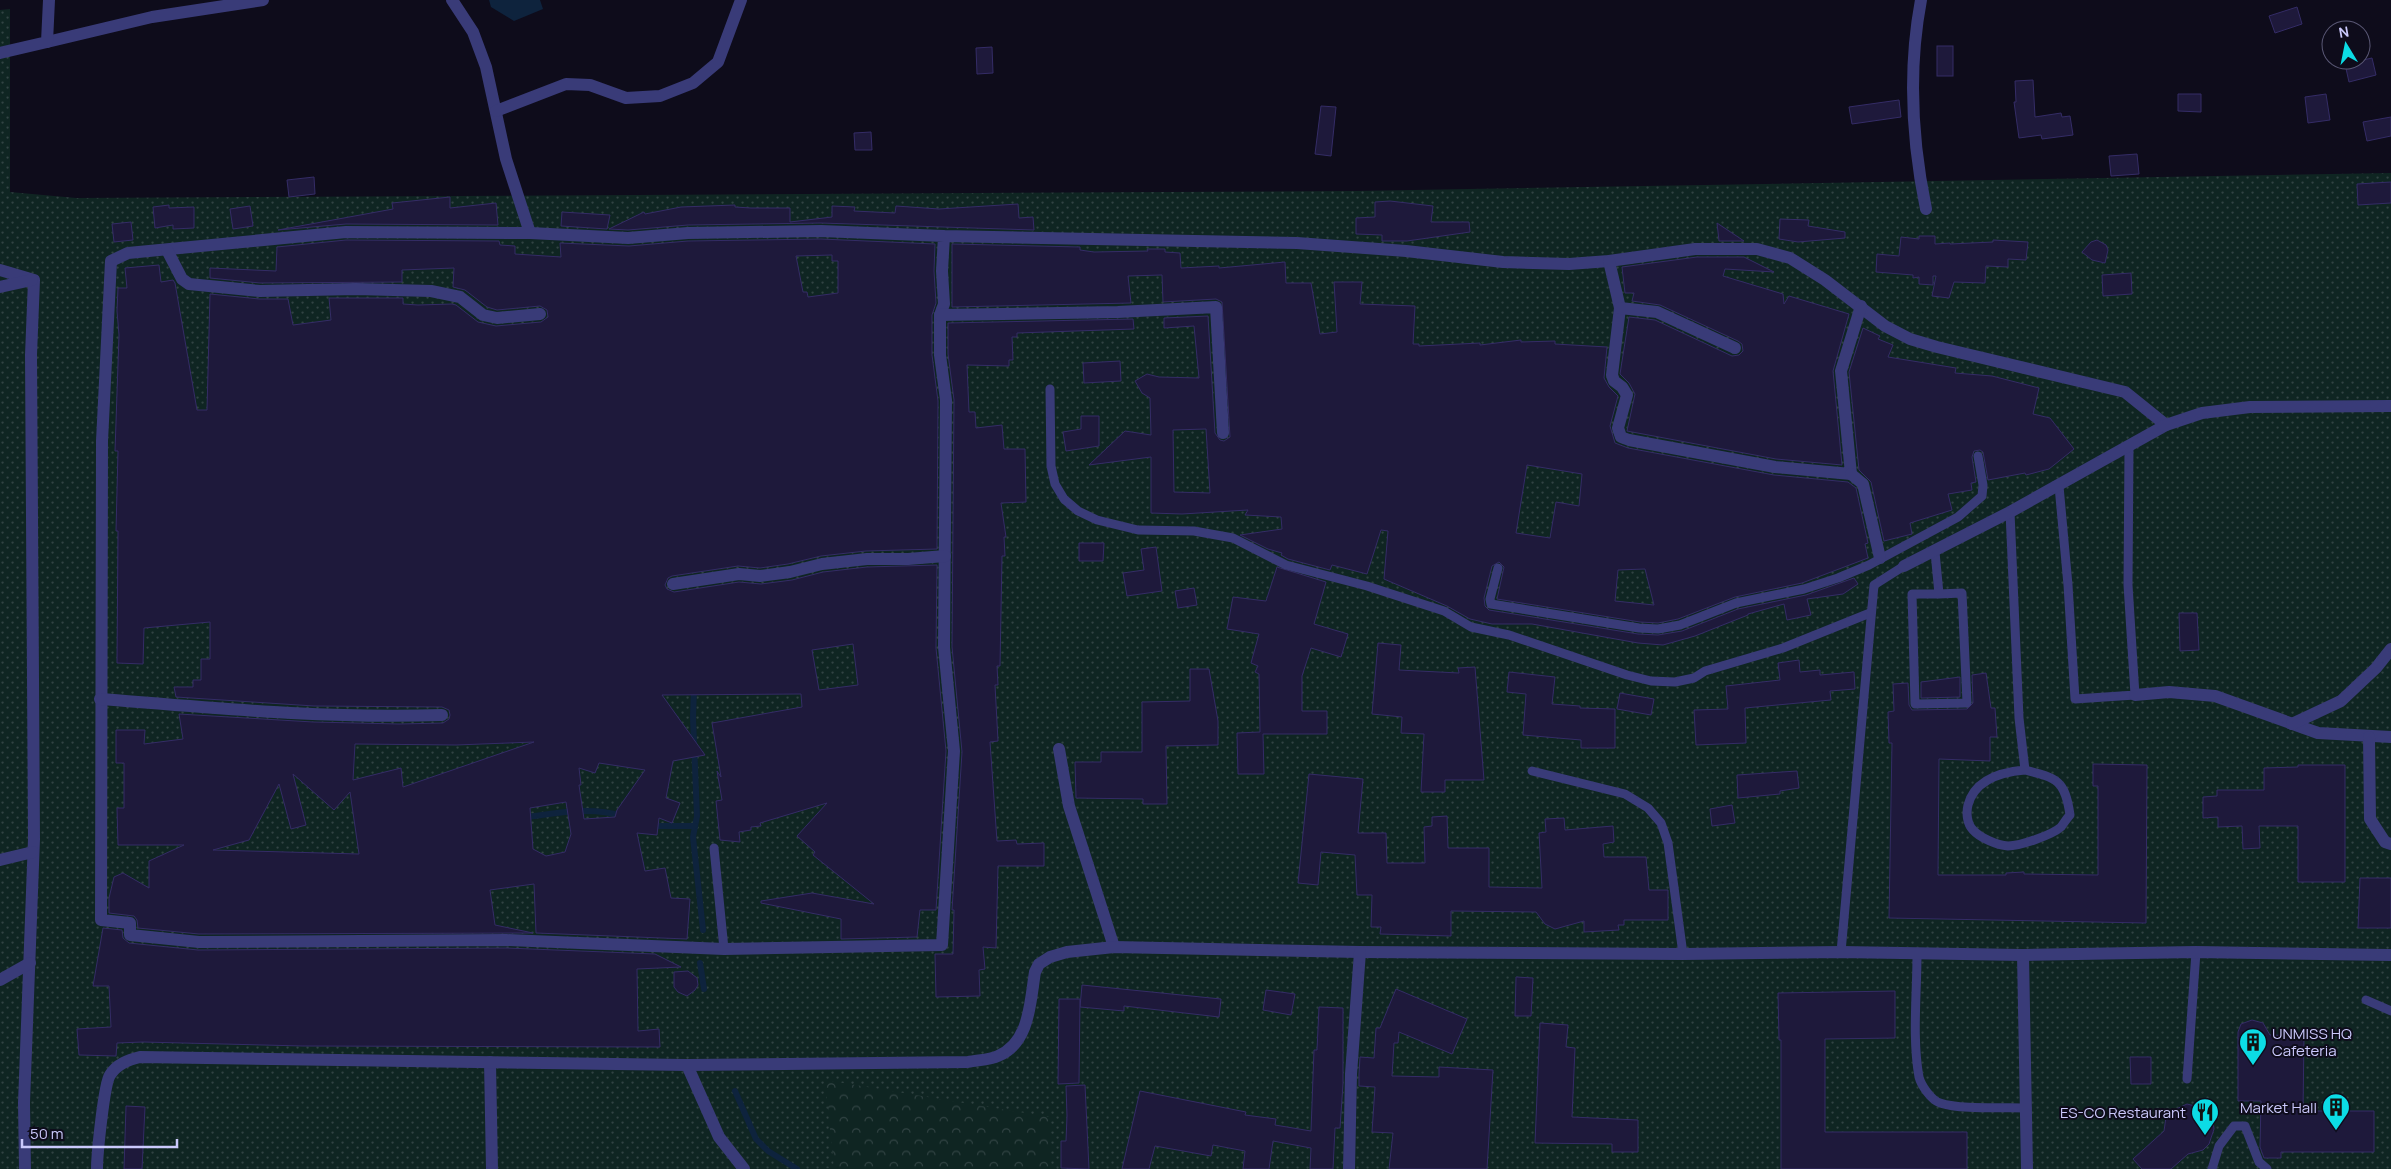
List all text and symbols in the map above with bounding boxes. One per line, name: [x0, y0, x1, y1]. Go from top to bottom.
north arrow: [2321, 20, 2371, 70]
text: N: [2337, 21, 2350, 42]
place label: UNMISS HQ Cafeteria: [2272, 1023, 2352, 1061]
building icon: UNMISS HQ Cafeteria: [2238, 1027, 2268, 1066]
building icon: Market Hall: [2321, 1092, 2351, 1131]
restaurant icon: ES-CO Restaurant: [2190, 1097, 2220, 1136]
place label: Market Hall: [2240, 1097, 2317, 1118]
place label: ES-CO Restaurant: [2060, 1102, 2186, 1123]
scale bar: [22, 1116, 178, 1148]
text: 50 m: [30, 1123, 64, 1144]

